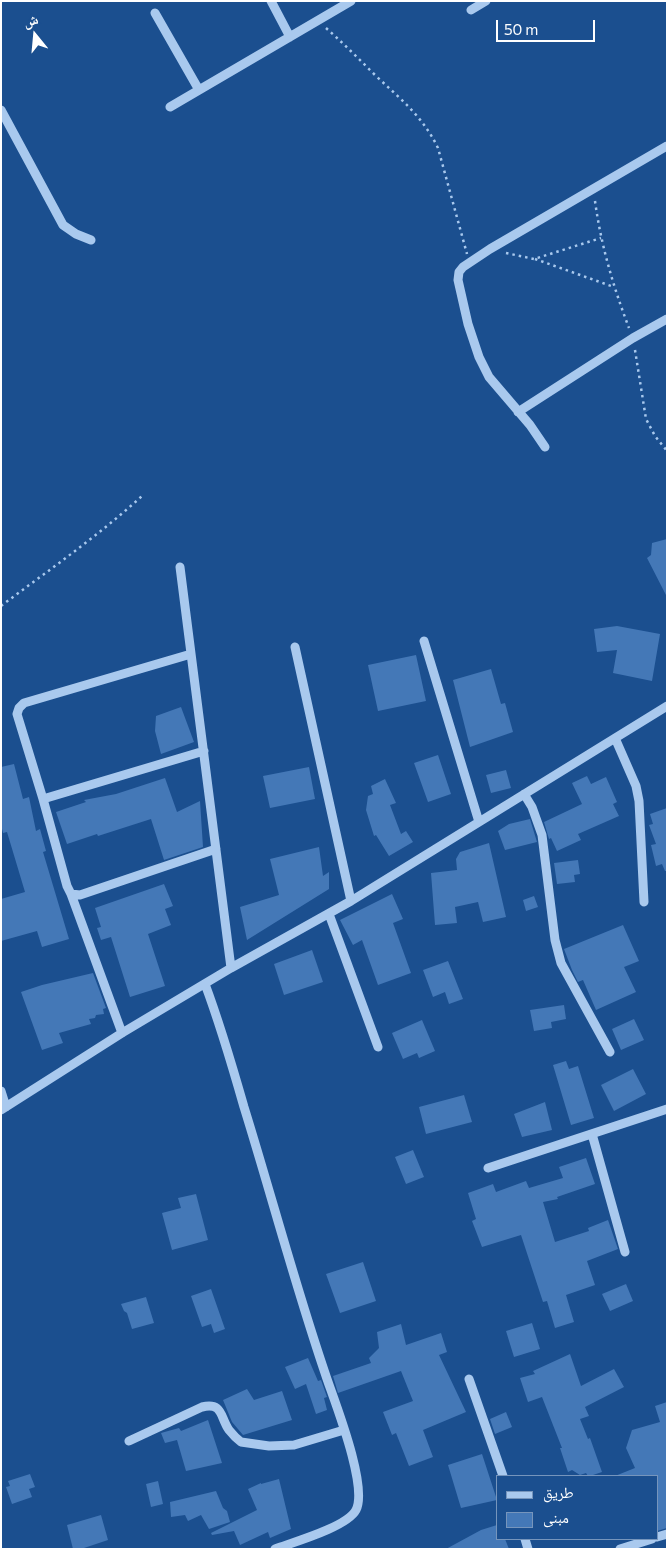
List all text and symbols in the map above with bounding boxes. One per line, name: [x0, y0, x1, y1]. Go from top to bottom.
north arrow: [10, 10, 60, 60]
text: ش: [21, 10, 40, 30]
scale bar: [498, 10, 597, 42]
text: 50 m: [504, 20, 538, 38]
legend: [496, 1475, 658, 1540]
text: طريق: [543, 1483, 574, 1501]
text: مبنى: [543, 1508, 569, 1526]

